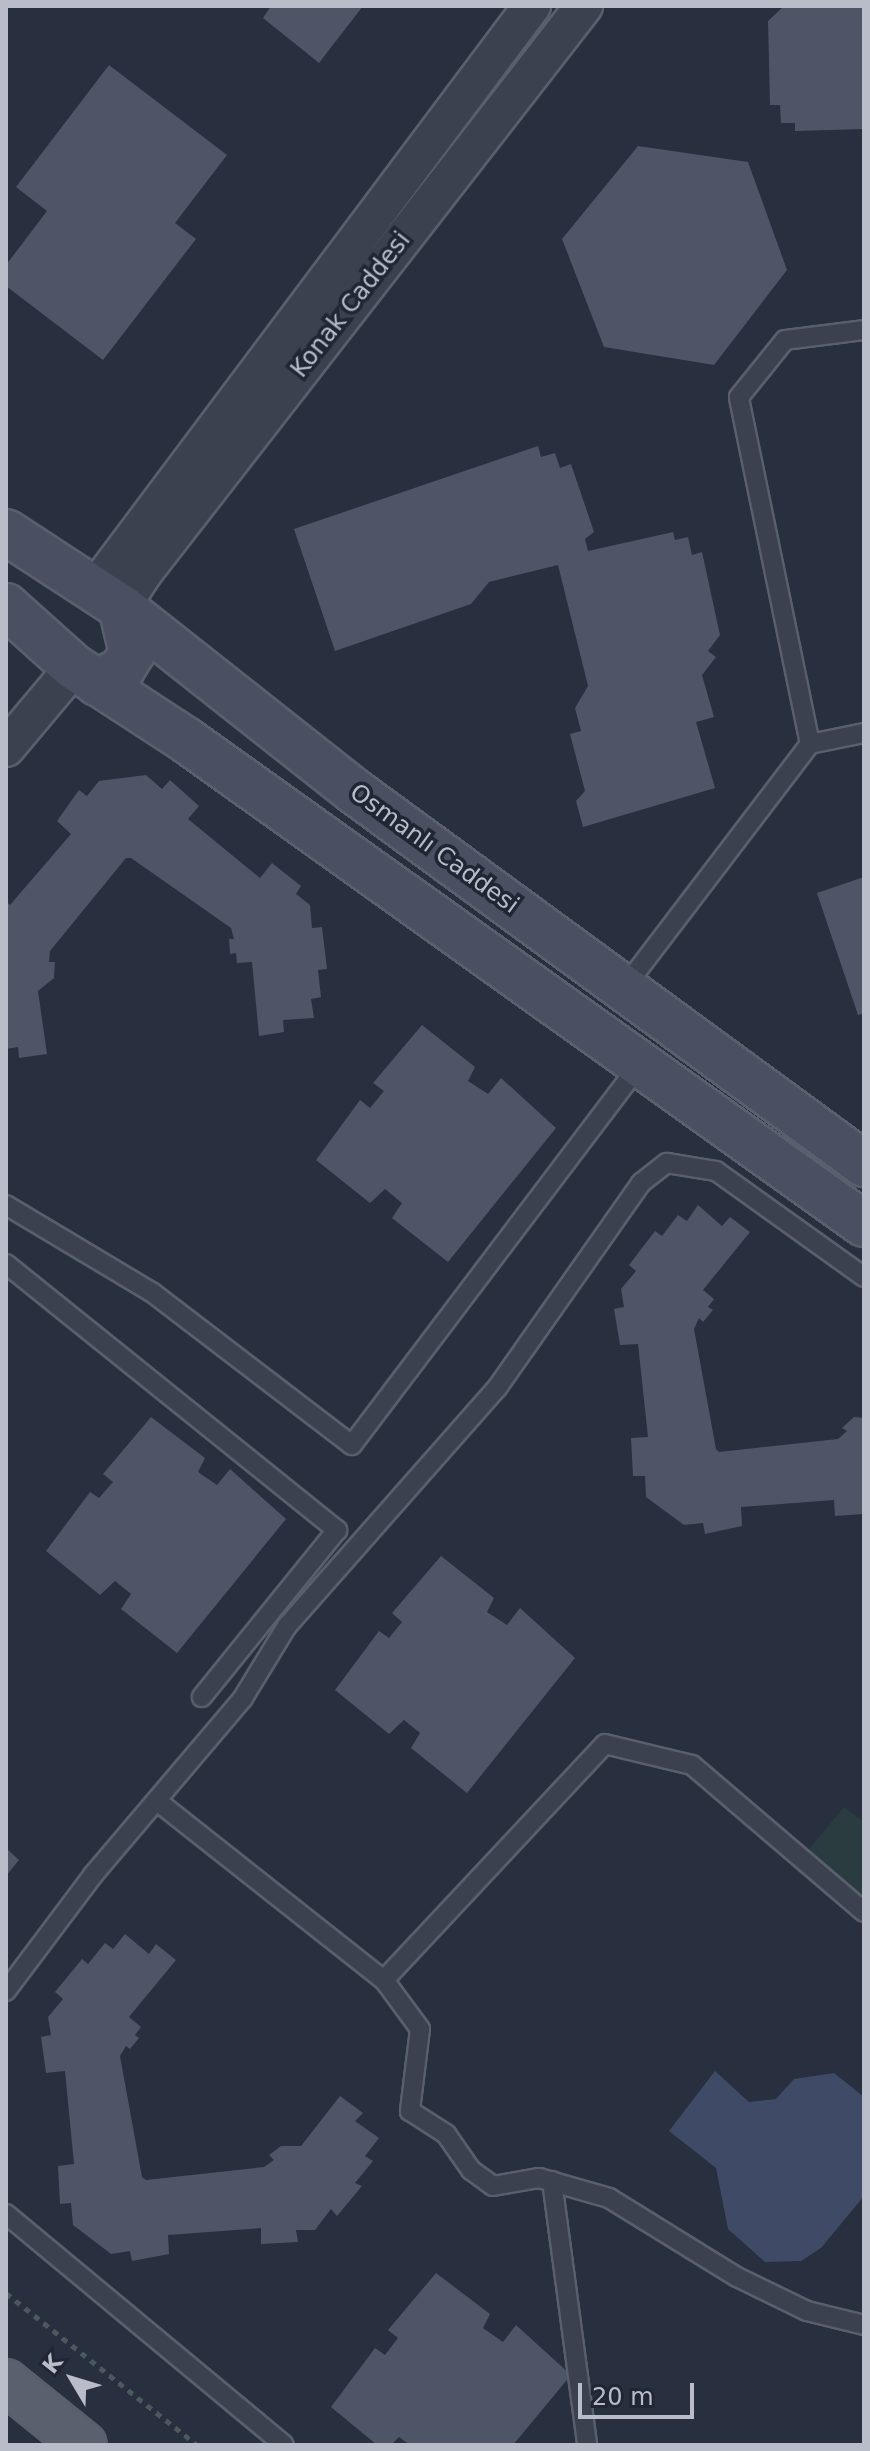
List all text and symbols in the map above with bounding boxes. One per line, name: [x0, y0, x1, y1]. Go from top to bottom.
street label: Konak Caddesi: [285, 227, 417, 383]
street label: Osmanlı Caddesi: [344, 778, 524, 920]
north arrow: [32, 2339, 112, 2419]
text: K: [38, 2349, 68, 2378]
scale bar: [582, 2367, 698, 2417]
text: 20 m: [592, 2383, 654, 2411]

